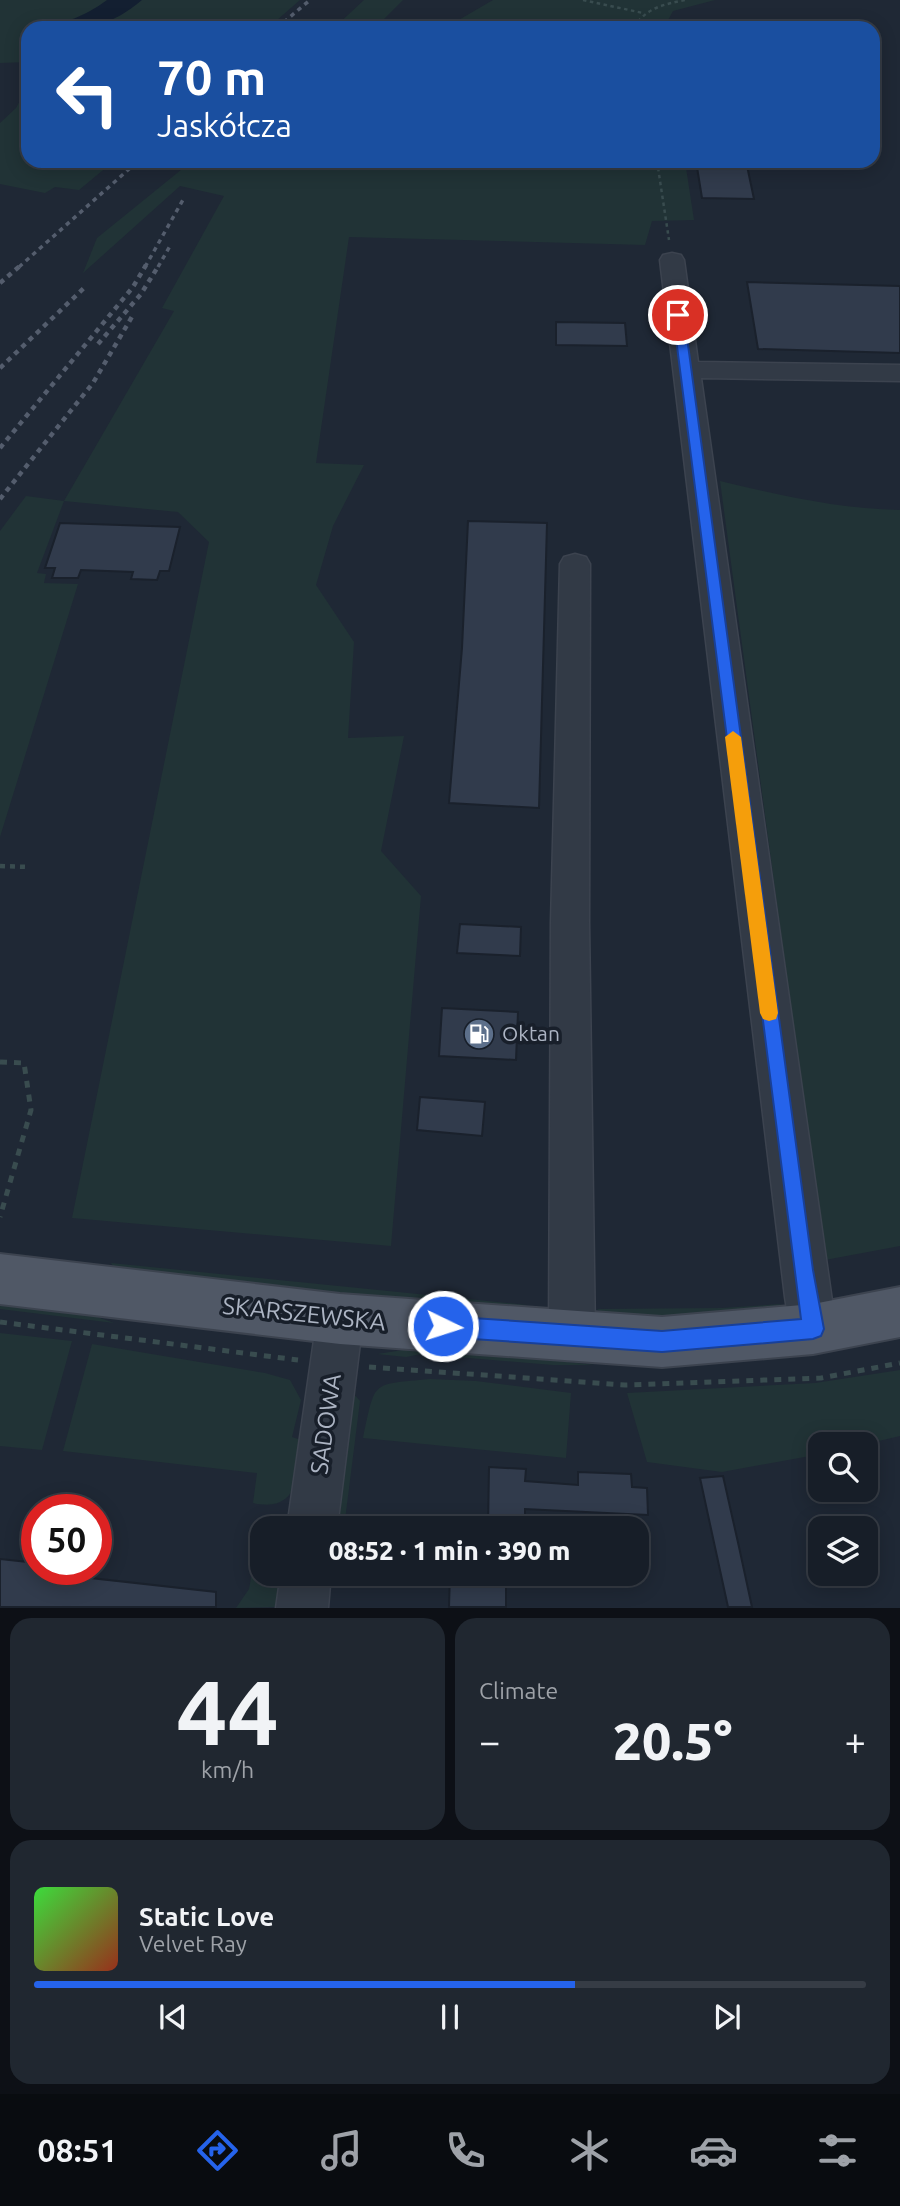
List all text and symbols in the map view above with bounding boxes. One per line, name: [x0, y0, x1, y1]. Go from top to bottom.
icon: left: [42, 49, 133, 140]
text: 70 m: [157, 49, 266, 104]
text: Jaskółcza: [157, 107, 292, 143]
pin: [648, 285, 708, 345]
icon: arrive: [659, 296, 697, 334]
fuel station icon: Oktan: [462, 1017, 496, 1051]
place label: Oktan: [502, 1021, 560, 1045]
position arrow: [406, 1289, 480, 1363]
street label: SKARSZEWSKA: [221, 1292, 387, 1336]
street label: SADOWA: [305, 1372, 346, 1476]
map controls: [808, 1432, 878, 1586]
button: search: [808, 1432, 878, 1502]
speed limit sign: 50: [21, 1494, 112, 1585]
button: layers: [808, 1516, 878, 1586]
text: 08:52 · 1 min · 390 m: [329, 1536, 570, 1565]
text: 44: [176, 1660, 279, 1762]
text: Climate: [479, 1678, 558, 1703]
text: 20.5°: [613, 1712, 732, 1770]
text: −: [479, 1720, 500, 1762]
text: +: [845, 1720, 866, 1762]
text: km/h: [201, 1757, 254, 1782]
text: Static Love: [139, 1902, 274, 1931]
text: Velvet Ray: [139, 1931, 247, 1956]
icon: previous: [154, 1998, 192, 2036]
icon: pause: [431, 1998, 469, 2036]
icon: next: [708, 1998, 746, 2036]
icon: directions: [193, 2126, 242, 2175]
icon: music: [317, 2126, 366, 2175]
icon: phone: [441, 2126, 490, 2175]
icon: climate: [565, 2126, 614, 2175]
icon: car: [689, 2126, 738, 2175]
icon: filters: [813, 2126, 862, 2175]
text: 08:51: [38, 2132, 118, 2168]

